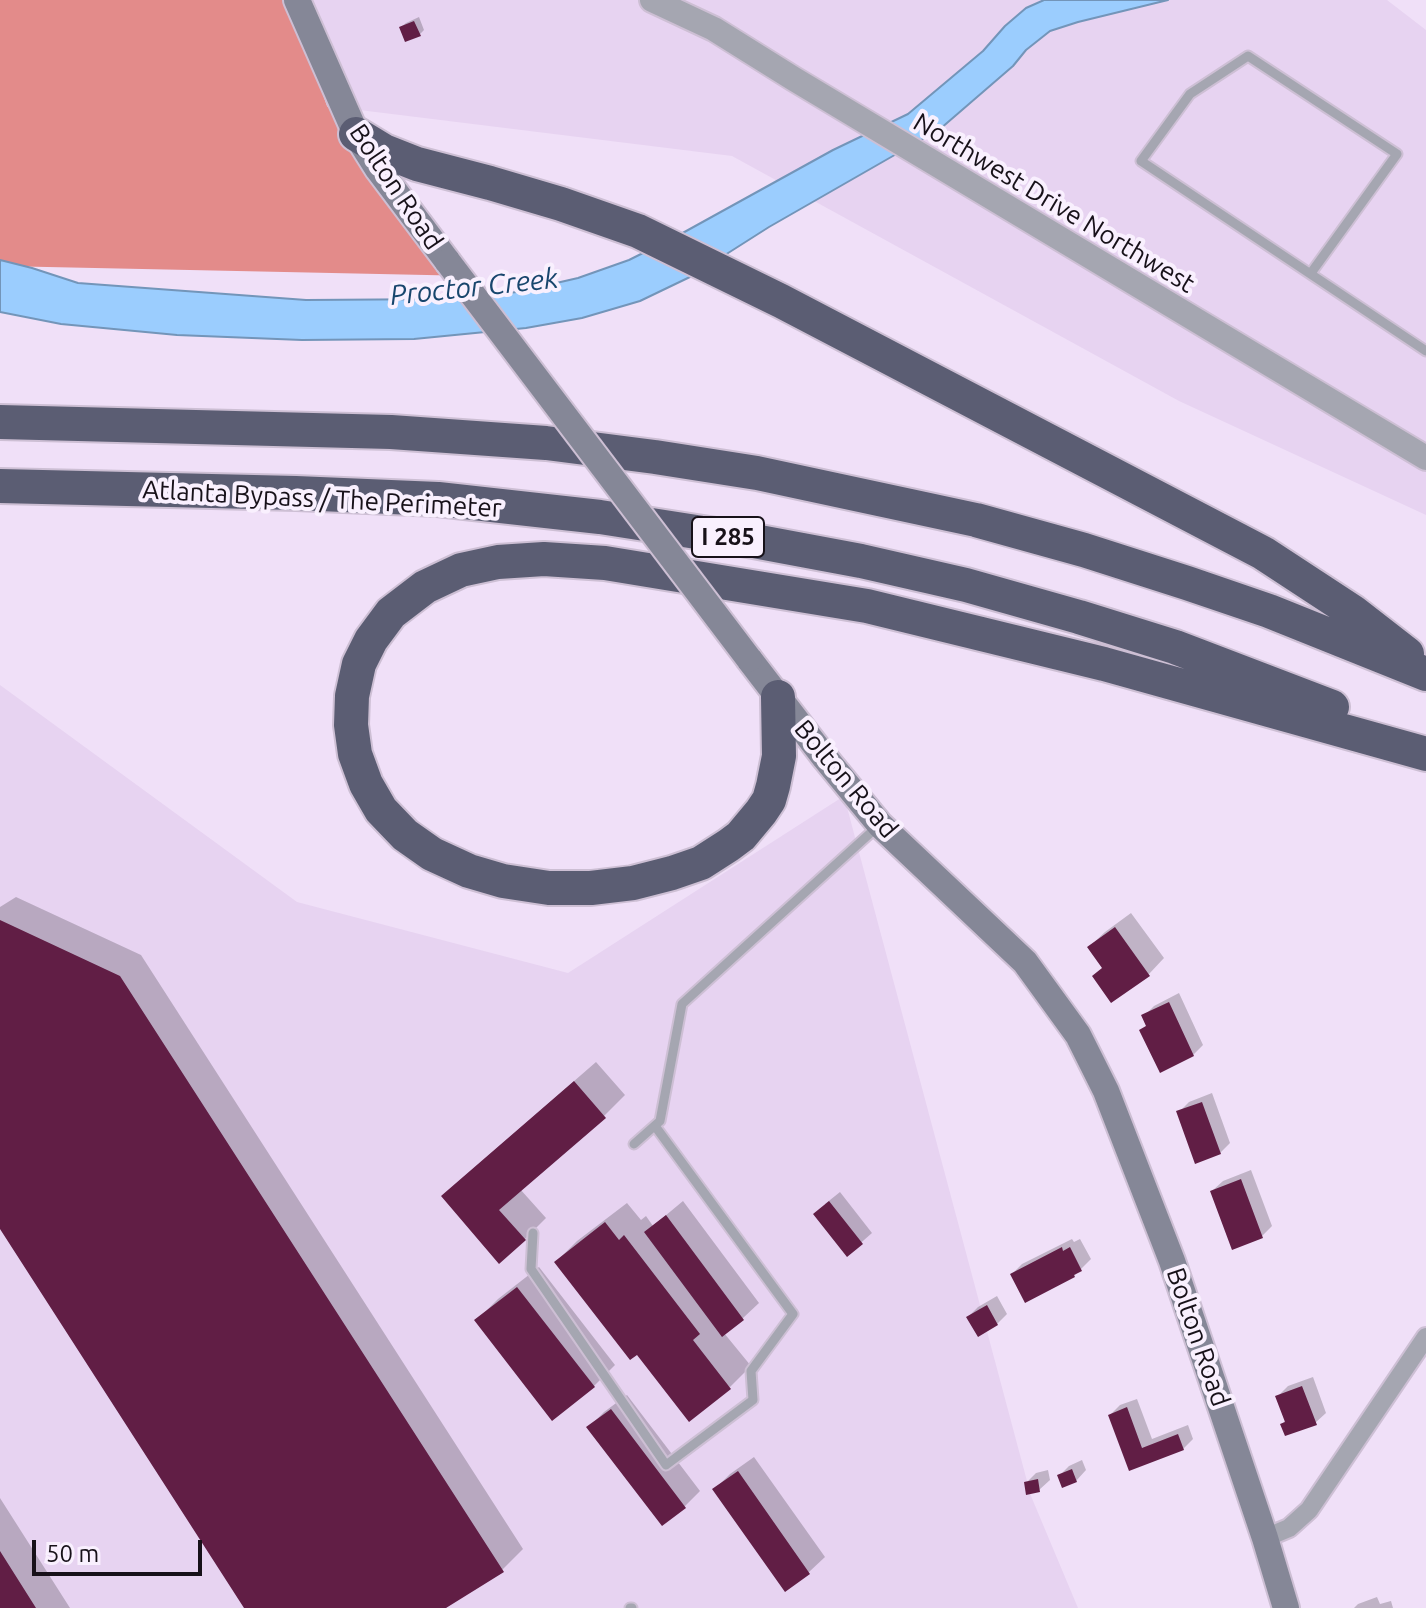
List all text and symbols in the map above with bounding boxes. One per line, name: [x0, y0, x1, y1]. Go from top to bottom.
street label: Northwest Drive Northwest: [908, 107, 1200, 299]
street label: Bolton Road: [343, 118, 449, 256]
water label: Proctor Creek: [388, 261, 560, 313]
street label: Atlanta Bypass / The Perimeter: [142, 474, 502, 524]
road number: I 285: [692, 517, 764, 557]
street label: Bolton Road: [788, 714, 904, 844]
street label: Bolton Road: [1160, 1264, 1236, 1410]
scale bar: [36, 1524, 206, 1574]
text: 50 m: [46, 1540, 99, 1567]

